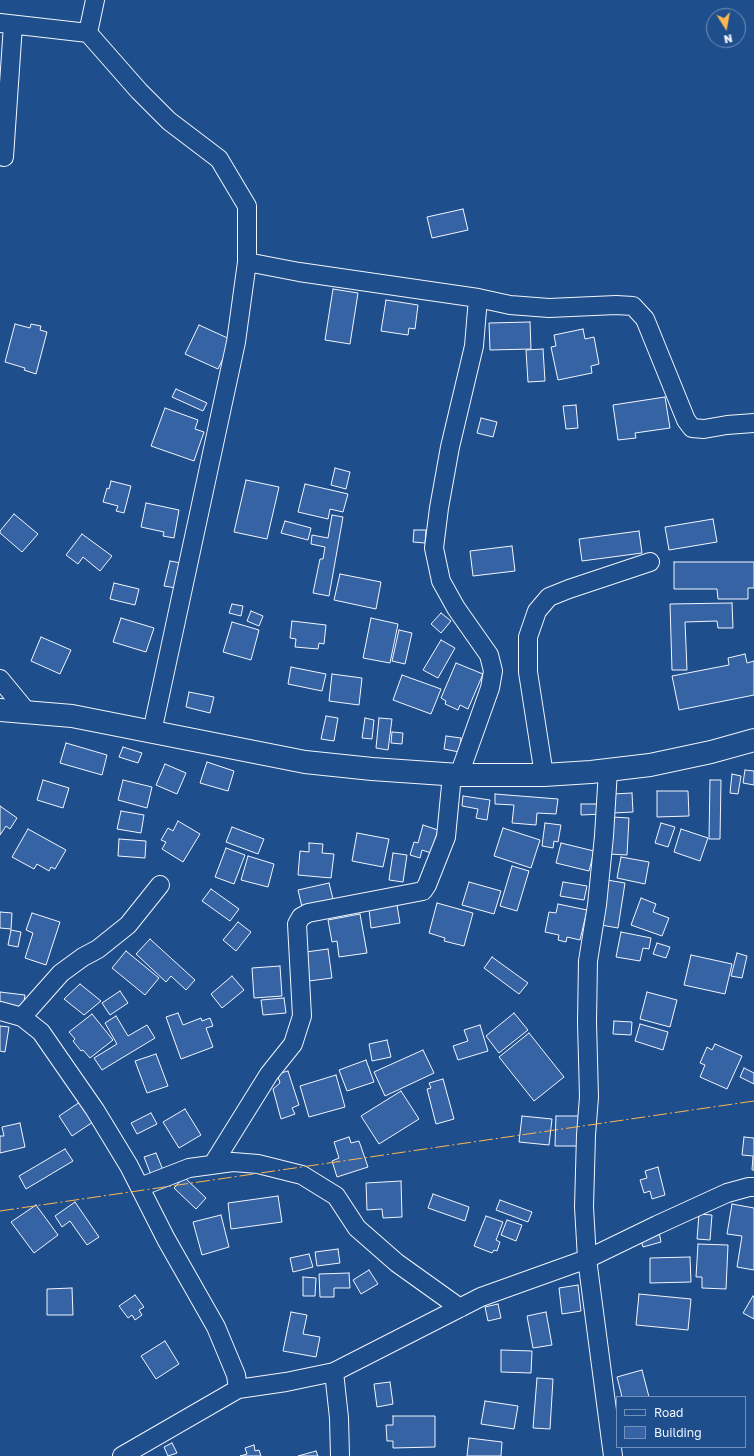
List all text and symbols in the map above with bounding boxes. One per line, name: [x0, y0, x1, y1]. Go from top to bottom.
north arrow: [706, 8, 746, 48]
text: N: [723, 32, 734, 46]
legend: [616, 1396, 746, 1448]
text: Road: [654, 1405, 683, 1420]
text: Building: [654, 1425, 702, 1440]

